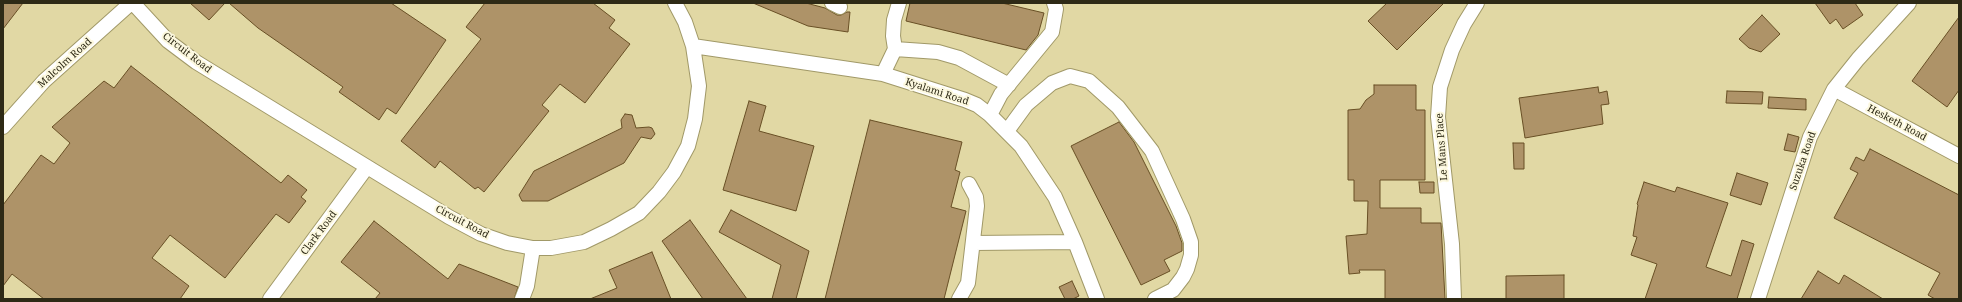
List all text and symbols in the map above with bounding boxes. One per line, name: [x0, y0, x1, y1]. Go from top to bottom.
street label: Circuit Road: [160, 30, 214, 76]
street label: Malcolm Road: [36, 36, 94, 90]
street label: Kyalami Road: [904, 76, 970, 108]
street label: Hesketh Road: [1865, 102, 1929, 144]
street label: Le Mans Place: [1434, 113, 1450, 181]
street label: Suzuka Road: [1787, 130, 1819, 192]
street label: Circuit Road: [433, 203, 491, 241]
street label: Clark Road: [299, 209, 339, 257]

